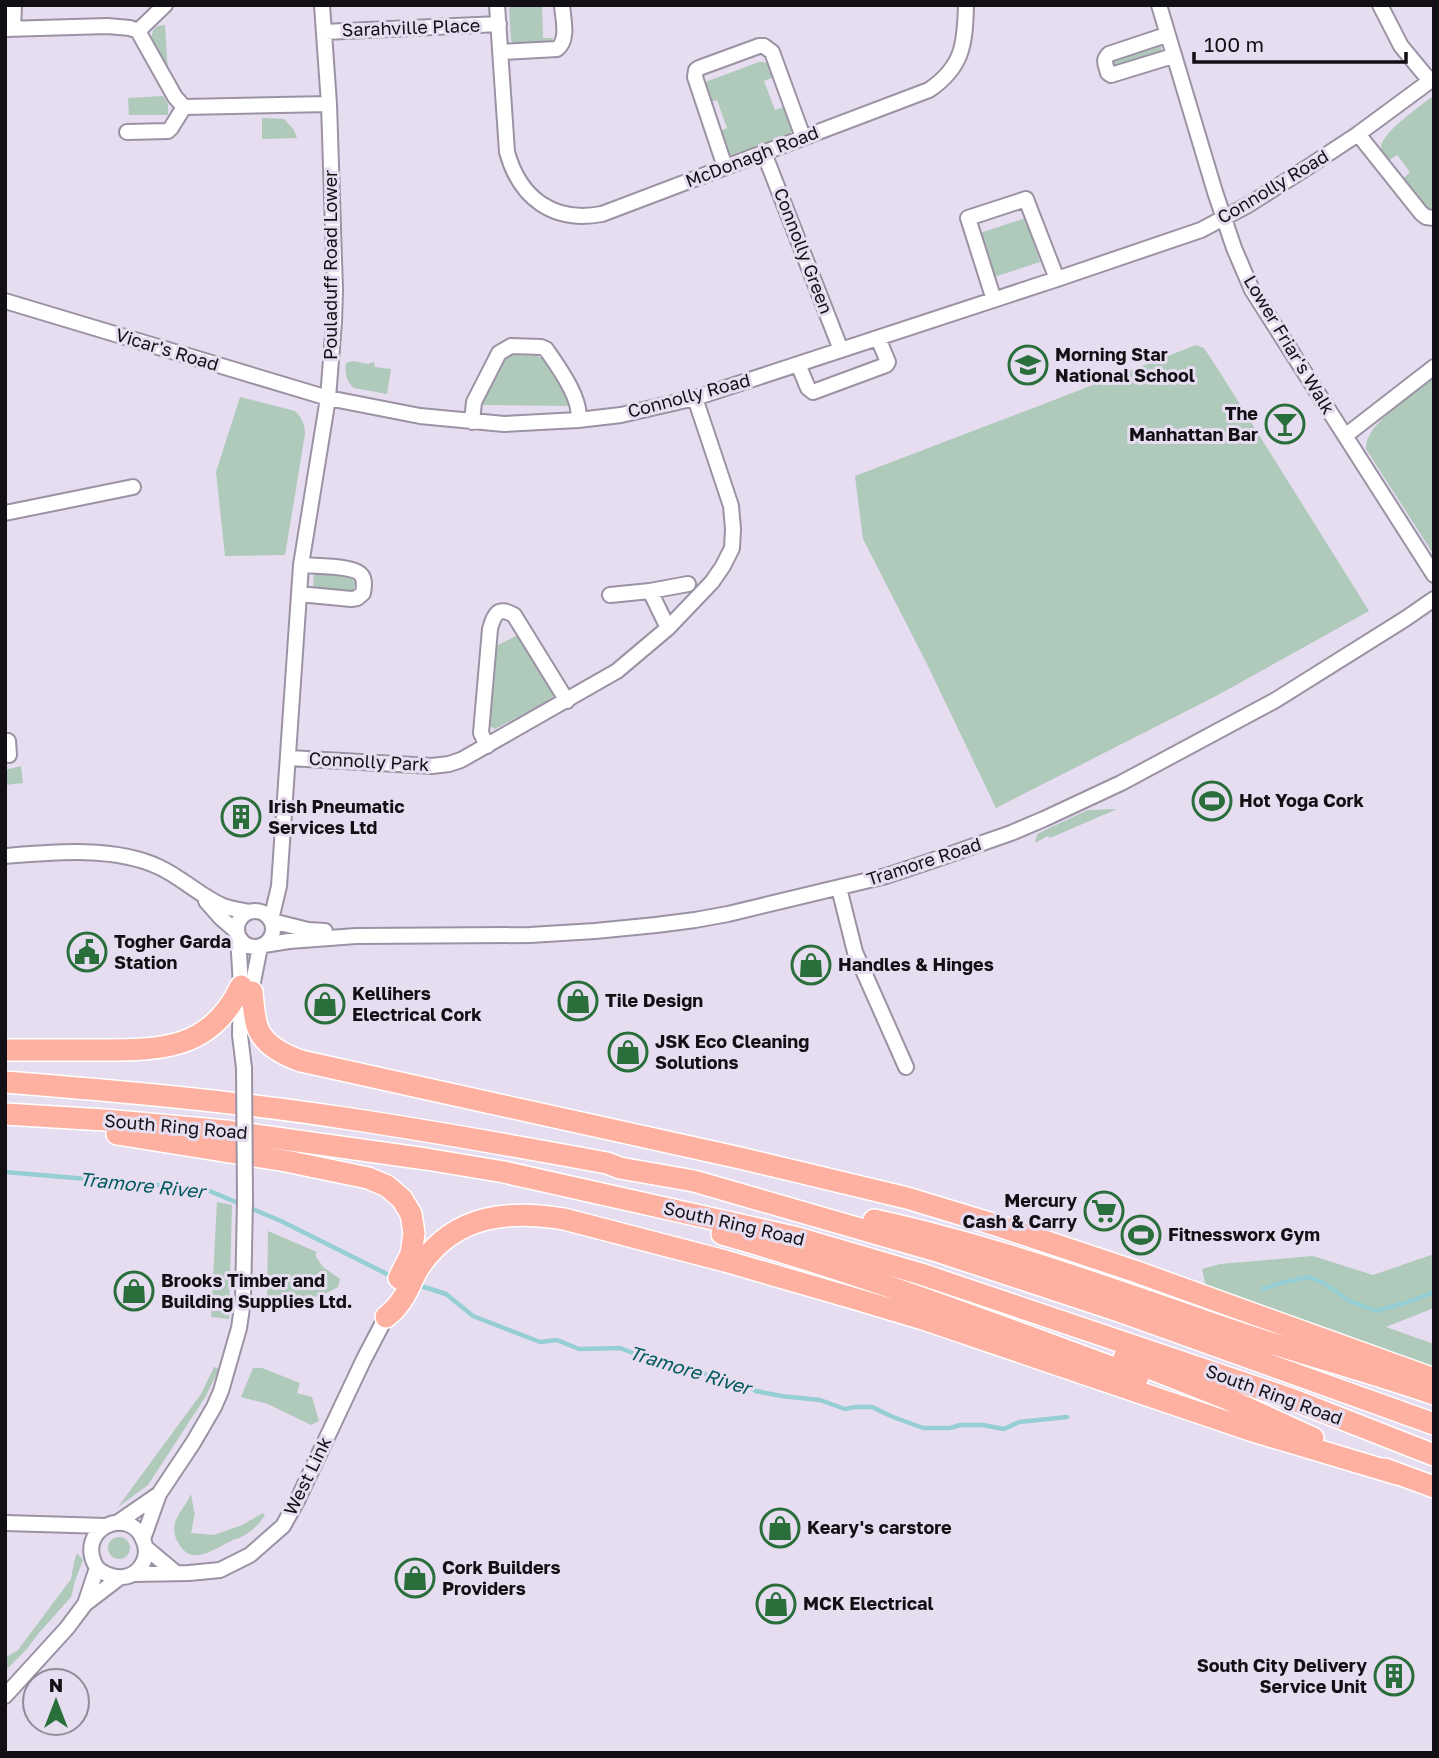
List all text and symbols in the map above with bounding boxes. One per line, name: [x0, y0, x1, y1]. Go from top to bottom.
street label: Sarahville Place: [341, 14, 481, 40]
scale bar: [1194, 21, 1406, 65]
text: 100 m: [1204, 31, 1264, 57]
street label: McDonagh Road: [682, 121, 821, 192]
street label: Connolly Road: [1213, 144, 1332, 228]
street label: Pouladuff Road Lower: [319, 170, 341, 360]
street label: Connolly Green: [770, 185, 838, 317]
street label: Lower Friar's Walk: [1240, 271, 1340, 418]
street label: Vicar's Road: [113, 323, 222, 375]
place label: Morning Star National School: [1055, 343, 1195, 386]
school or university icon: Morning Star National School: [1007, 344, 1049, 386]
street label: Connolly Road: [625, 368, 752, 422]
place label: The Manhattan Bar: [1129, 402, 1258, 445]
bar icon: The Manhattan Bar: [1264, 403, 1306, 445]
street label: Connolly Park: [308, 747, 430, 775]
sports icon: Hot Yoga Cork: [1191, 780, 1233, 822]
place label: Hot Yoga Cork: [1239, 789, 1364, 811]
place label: Irish Pneumatic Services Ltd: [268, 795, 405, 838]
building icon: Irish Pneumatic Services Ltd: [220, 796, 262, 838]
street label: Tramore Road: [864, 832, 984, 890]
place label: Togher Garda Station: [114, 930, 231, 973]
public building icon: Togher Garda Station: [66, 931, 108, 973]
shop icon: Handles & Hinges: [790, 944, 832, 986]
place label: Handles & Hinges: [838, 953, 994, 975]
shop icon: Tile Design: [557, 980, 599, 1022]
place label: Kellihers Electrical Cork: [352, 982, 482, 1025]
shop icon: Kellihers Electrical Cork: [304, 983, 346, 1025]
place label: Tile Design: [605, 989, 703, 1011]
place label: JSK Eco Cleaning Solutions: [655, 1030, 809, 1073]
shop icon: JSK Eco Cleaning Solutions: [607, 1031, 649, 1073]
street label: South Ring Road: [104, 1109, 249, 1143]
water label: Tramore River: [78, 1166, 208, 1203]
place label: Mercury Cash & Carry: [963, 1189, 1077, 1232]
supermarket icon: Mercury Cash & Carry: [1083, 1190, 1125, 1232]
street label: South Ring Road: [662, 1196, 807, 1250]
sports icon: Fitnessworx Gym: [1120, 1214, 1162, 1256]
place label: Fitnessworx Gym: [1168, 1223, 1320, 1245]
place label: Brooks Timber and Building Supplies Ltd.: [161, 1269, 353, 1312]
shop icon: Brooks Timber and Building Supplies Ltd.: [113, 1270, 155, 1312]
water label: Tramore River: [627, 1340, 756, 1400]
street label: South Ring Road: [1203, 1359, 1346, 1429]
street label: West Link: [279, 1433, 336, 1518]
shop icon: Keary's carstore: [759, 1507, 801, 1549]
place label: Keary's carstore: [807, 1516, 952, 1538]
place label: Cork Builders Providers: [442, 1556, 561, 1599]
shop icon: Cork Builders Providers: [394, 1557, 436, 1599]
shop icon: MCK Electrical: [755, 1583, 797, 1625]
place label: MCK Electrical: [803, 1592, 933, 1614]
place label: South City Delivery Service Unit: [1197, 1654, 1367, 1697]
building icon: South City Delivery Service Unit: [1373, 1655, 1415, 1697]
north arrow: [21, 1667, 91, 1737]
text: N: [49, 1673, 63, 1696]

